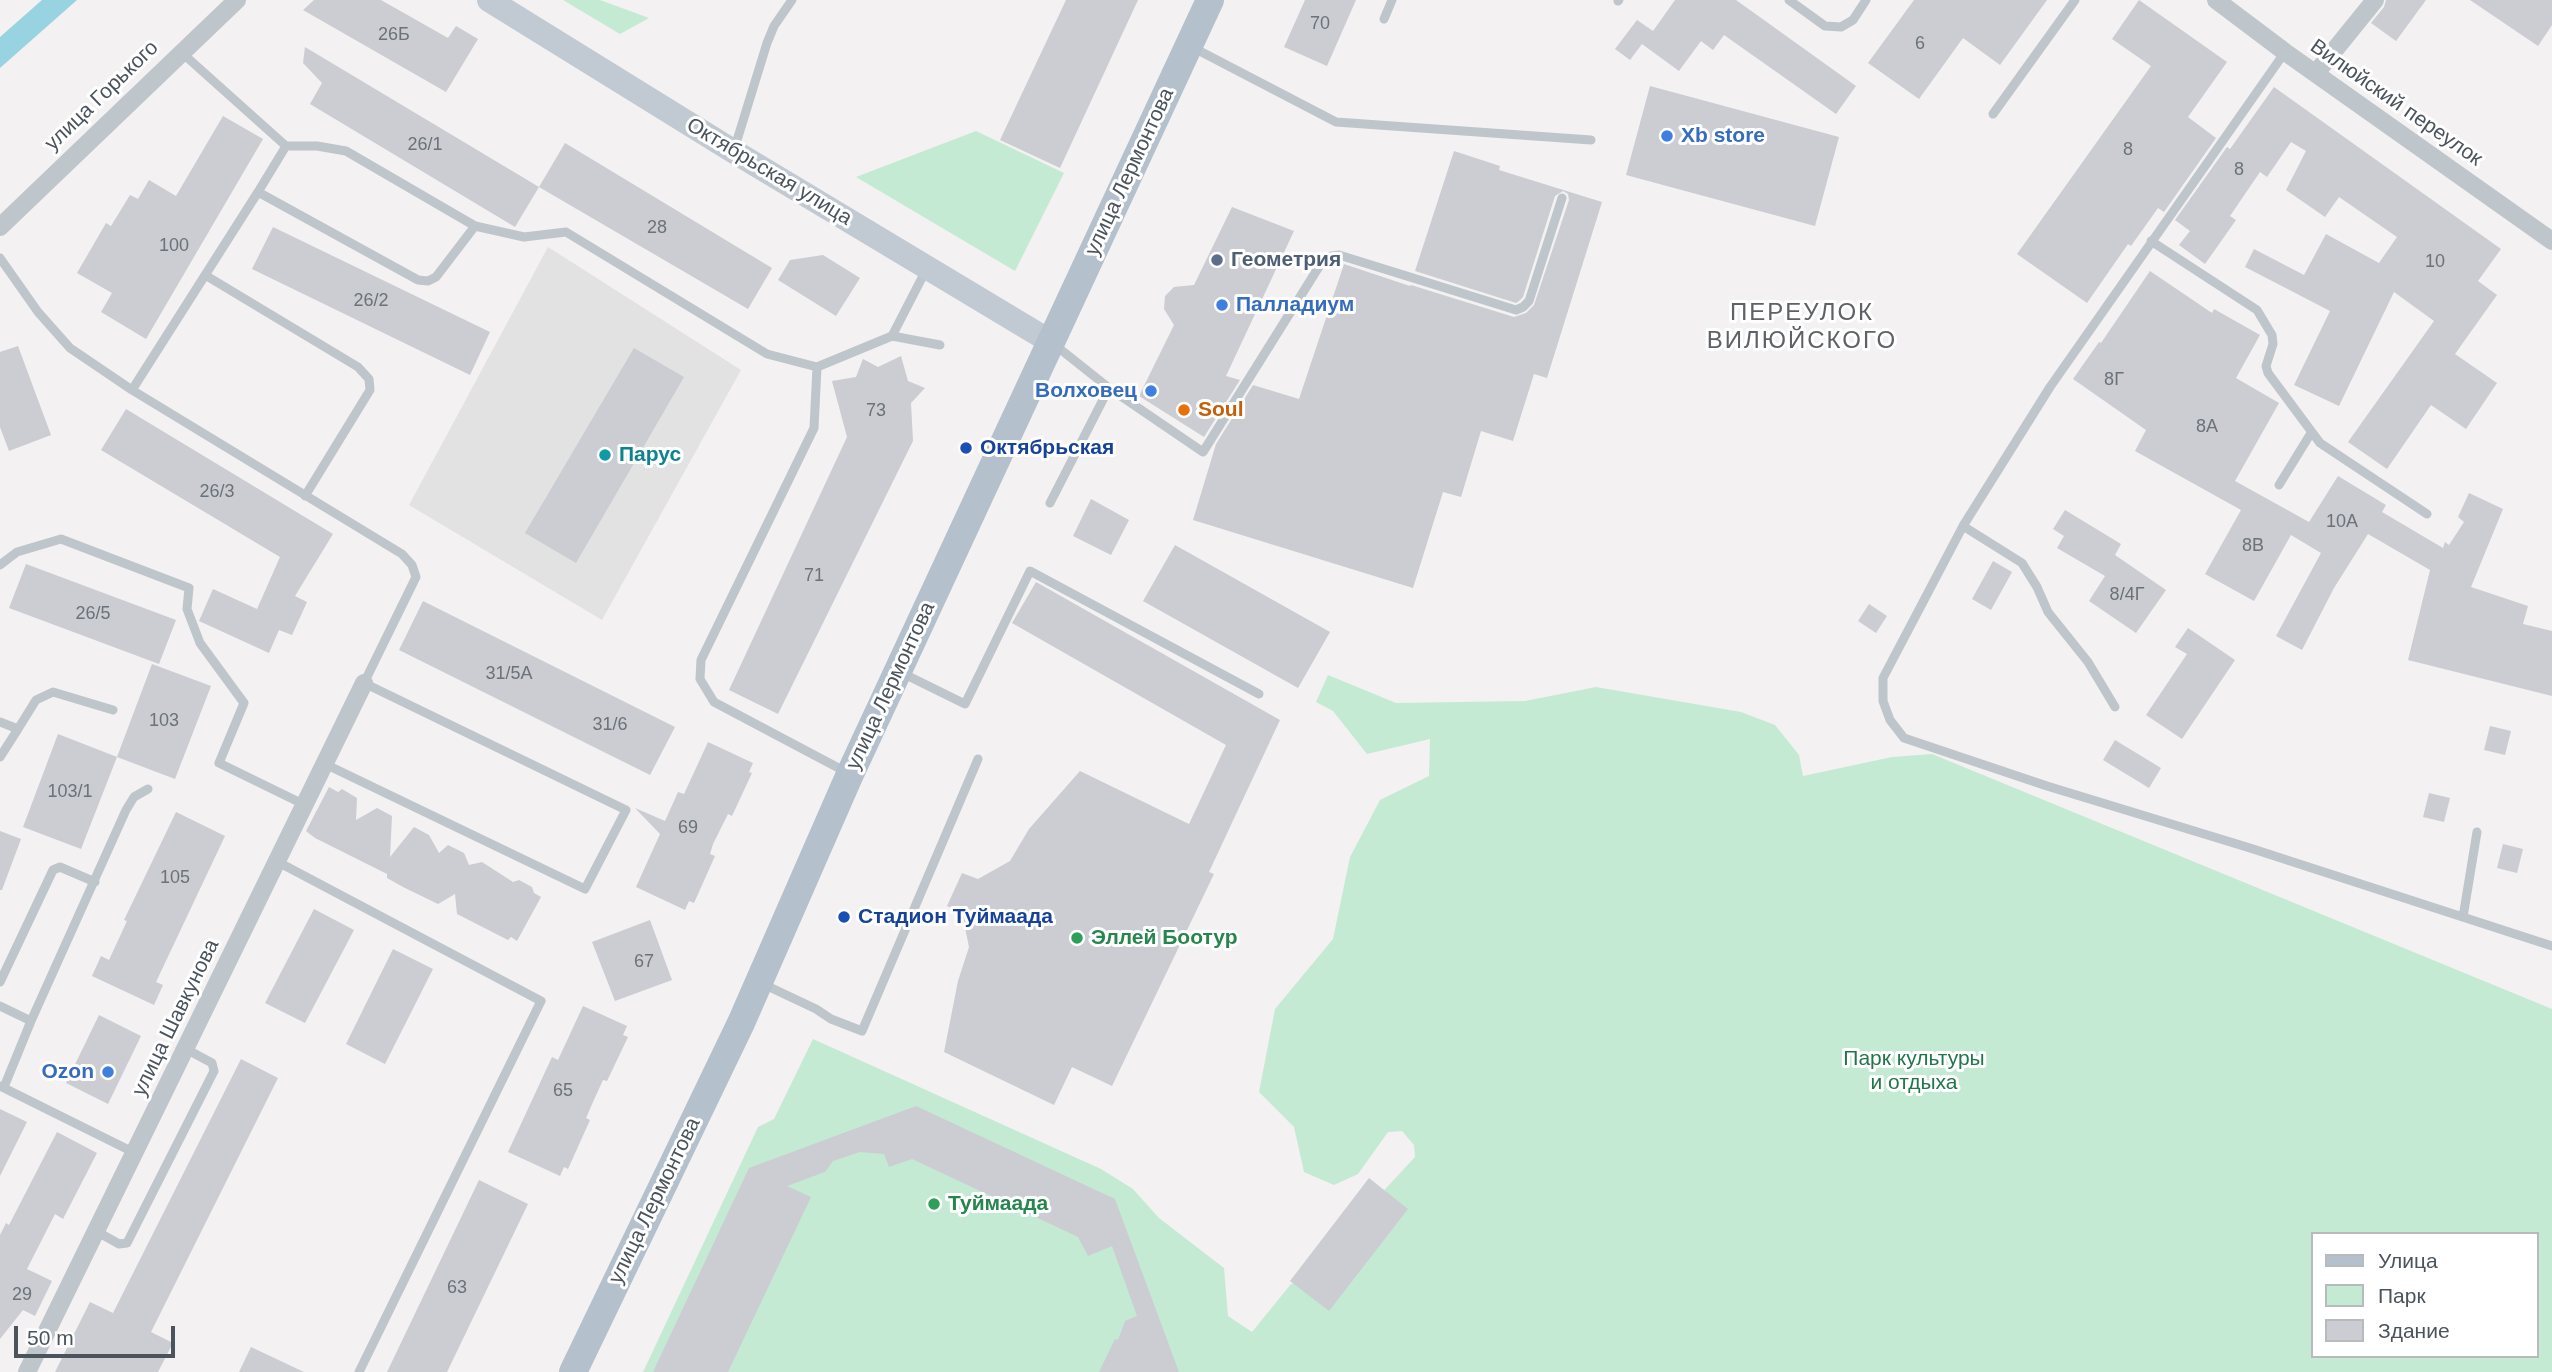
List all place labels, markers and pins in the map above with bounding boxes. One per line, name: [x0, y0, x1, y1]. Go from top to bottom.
place label: Xb store: [1681, 123, 1765, 149]
marker: Xb store: [1659, 128, 1675, 144]
place label: Геометрия: [1231, 247, 1341, 273]
marker: Геометрия: [1209, 252, 1225, 268]
place label: Палладиум: [1236, 292, 1354, 318]
marker: Палладиум: [1214, 297, 1230, 313]
place label: Волховец: [1035, 378, 1137, 404]
marker: Волховец: [1143, 383, 1159, 399]
place label: Soul: [1198, 397, 1243, 423]
marker: Soul: [1176, 402, 1192, 418]
place label: Октябрьская: [980, 435, 1114, 461]
marker: Октябрьская: [958, 440, 974, 456]
place label: Парус: [619, 442, 681, 468]
marker: Парус: [597, 447, 613, 463]
place label: Стадион Туймаада: [858, 904, 1053, 930]
marker: Стадион Туймаада: [836, 909, 852, 925]
place label: Эллей Боотур: [1091, 925, 1238, 951]
marker: Эллей Боотур: [1069, 930, 1085, 946]
place label: Ozon: [42, 1059, 94, 1085]
marker: Ozon: [100, 1064, 116, 1080]
place label: Туймаада: [948, 1191, 1048, 1217]
marker: Туймаада: [926, 1196, 942, 1212]

